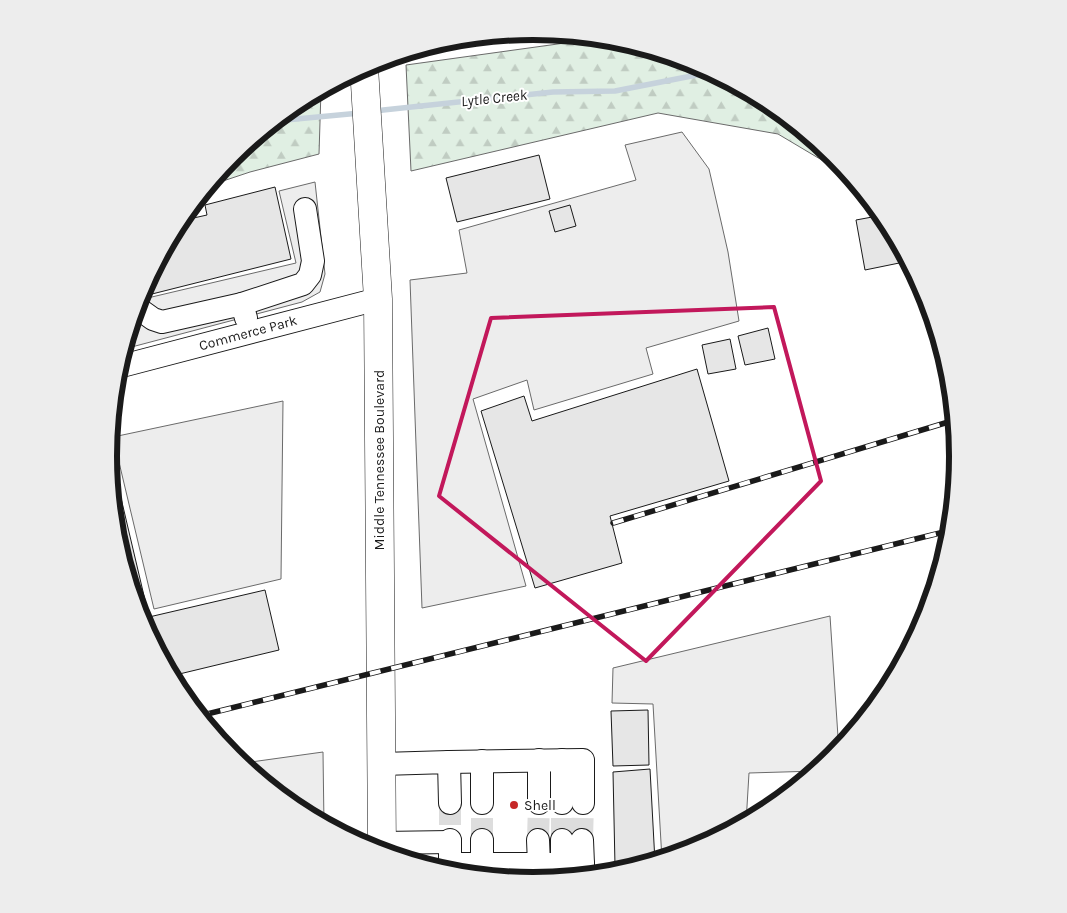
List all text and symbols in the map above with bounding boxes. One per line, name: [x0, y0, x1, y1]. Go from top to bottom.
water label: Lytle Creek: [460, 86, 528, 110]
street label: Commerce Park: [197, 312, 299, 354]
street label: Middle Tennessee Boulevard: [371, 370, 388, 550]
place label: Shell: [524, 797, 556, 814]
marker: Shell: [508, 799, 520, 811]

